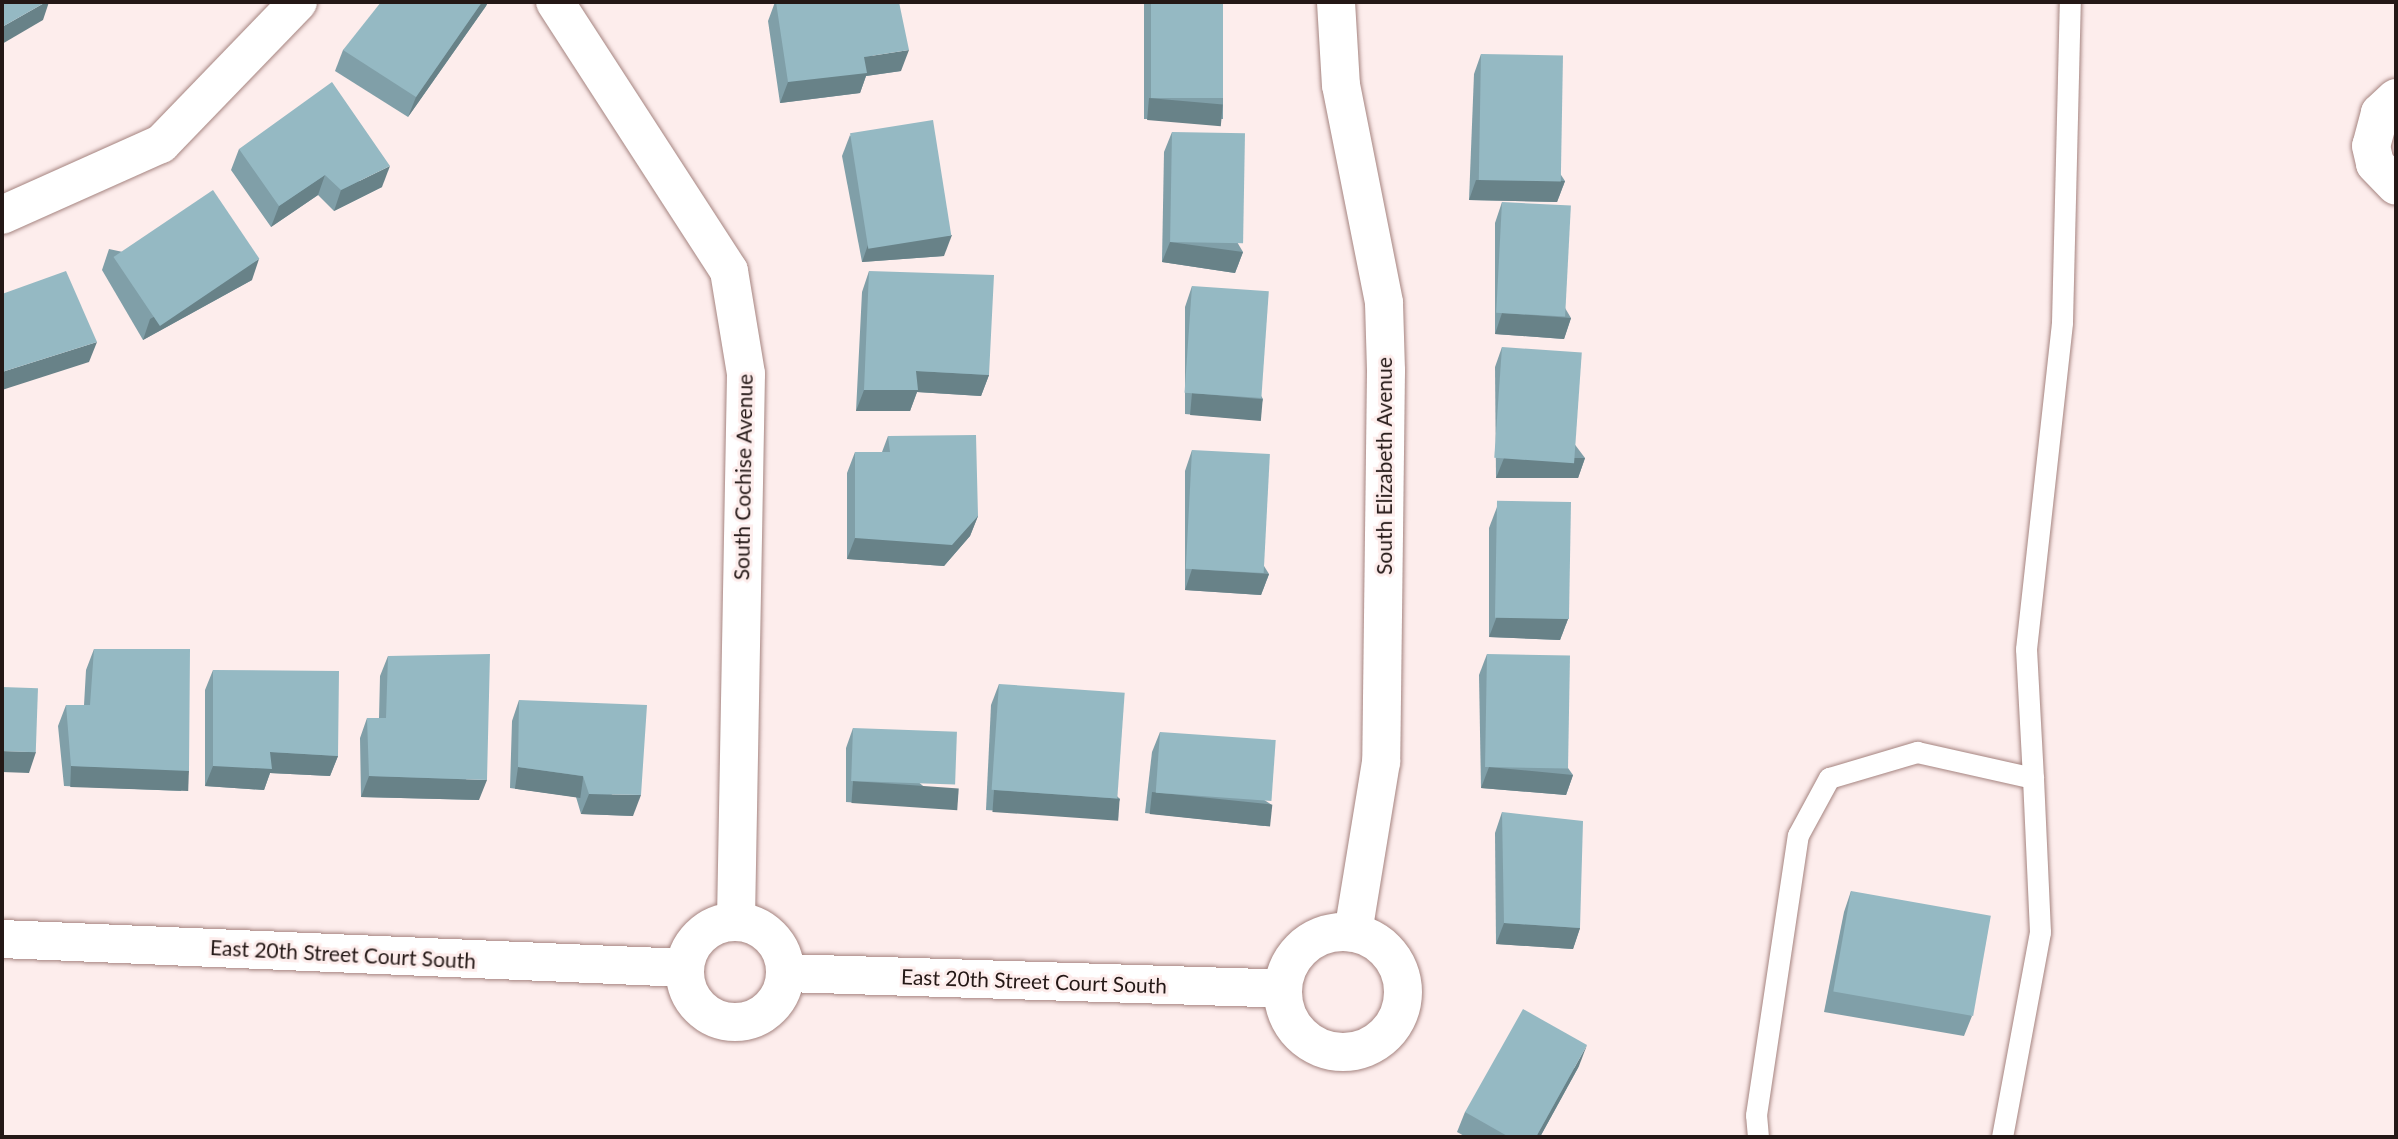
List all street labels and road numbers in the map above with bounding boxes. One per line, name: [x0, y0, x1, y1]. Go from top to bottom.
street label: South Elizabeth Avenue: [1371, 357, 1397, 575]
street label: South Cochise Avenue: [729, 373, 757, 581]
street label: East 20th Street Court South: [209, 934, 477, 974]
street label: East 20th Street Court South: [901, 964, 1167, 998]

